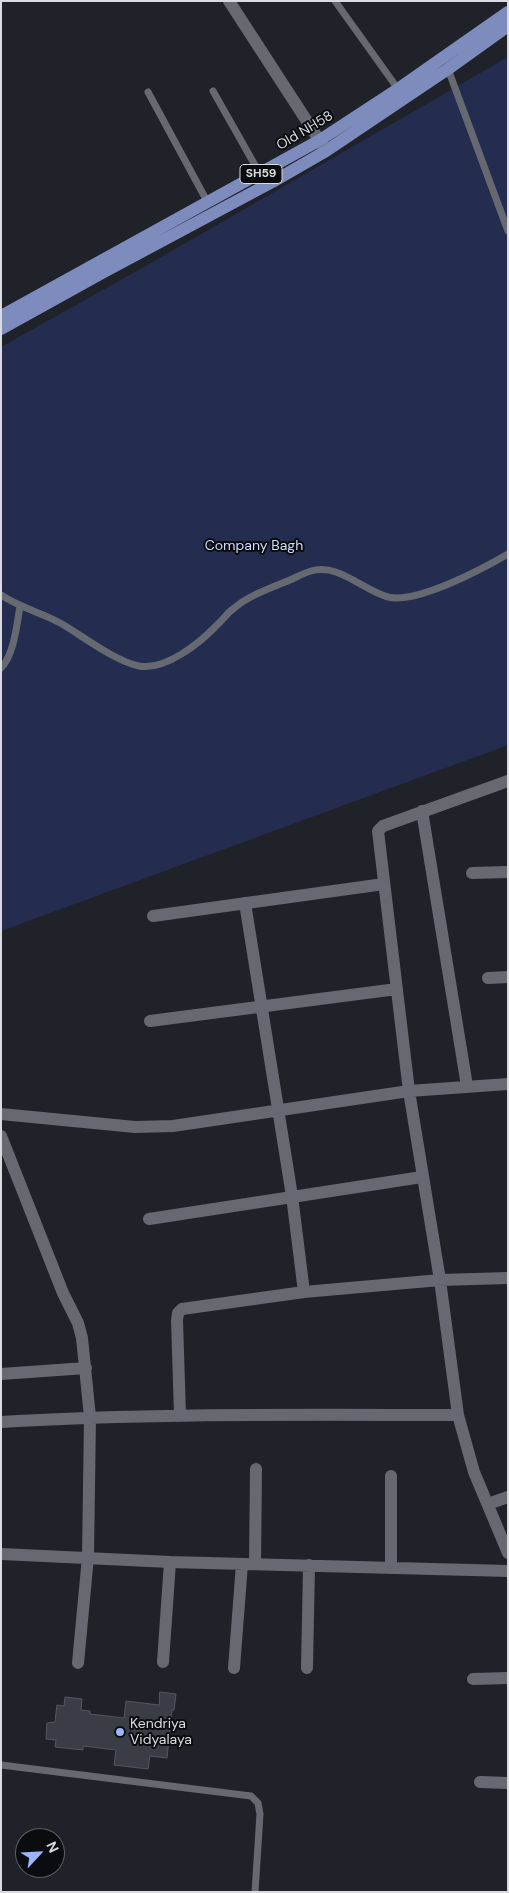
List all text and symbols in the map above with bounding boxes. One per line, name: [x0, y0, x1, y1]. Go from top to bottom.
street label: Old NH58: [274, 108, 336, 154]
road number: SH59: [240, 164, 282, 183]
park label: Company Bagh: [205, 538, 303, 554]
place label: Kendriya Vidyalaya: [130, 1716, 192, 1748]
marker: Kendriya Vidyalaya: [114, 1726, 126, 1738]
north arrow: [15, 1828, 65, 1878]
text: N: [42, 1839, 63, 1856]

